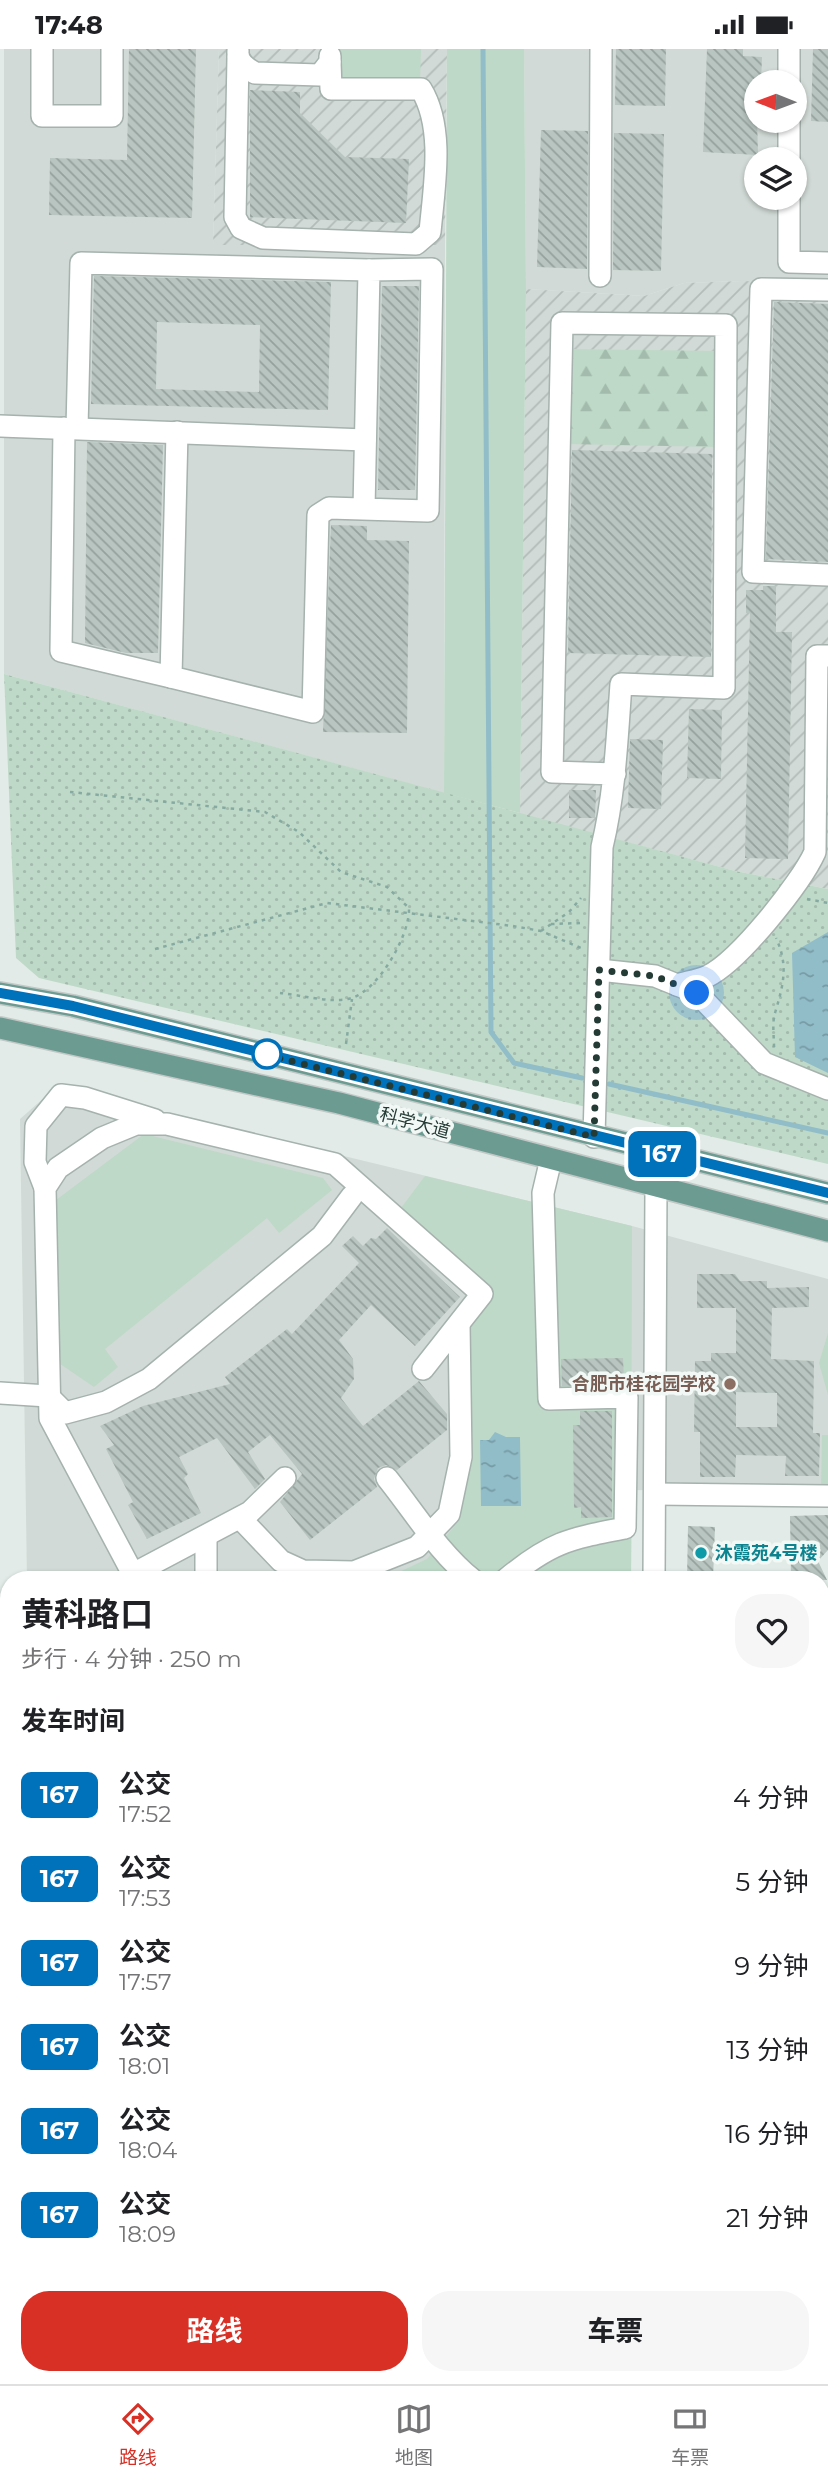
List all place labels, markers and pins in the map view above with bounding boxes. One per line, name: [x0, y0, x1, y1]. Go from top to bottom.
unlabelled marker: [252, 1039, 282, 1069]
place label: 合肥市桂花园学校: [572, 1373, 716, 1395]
marker: 合肥市桂花园学校: [722, 1376, 738, 1392]
place label: 沐霞苑4号楼: [715, 1542, 817, 1564]
marker: 沐霞苑4号楼: [693, 1545, 709, 1561]

